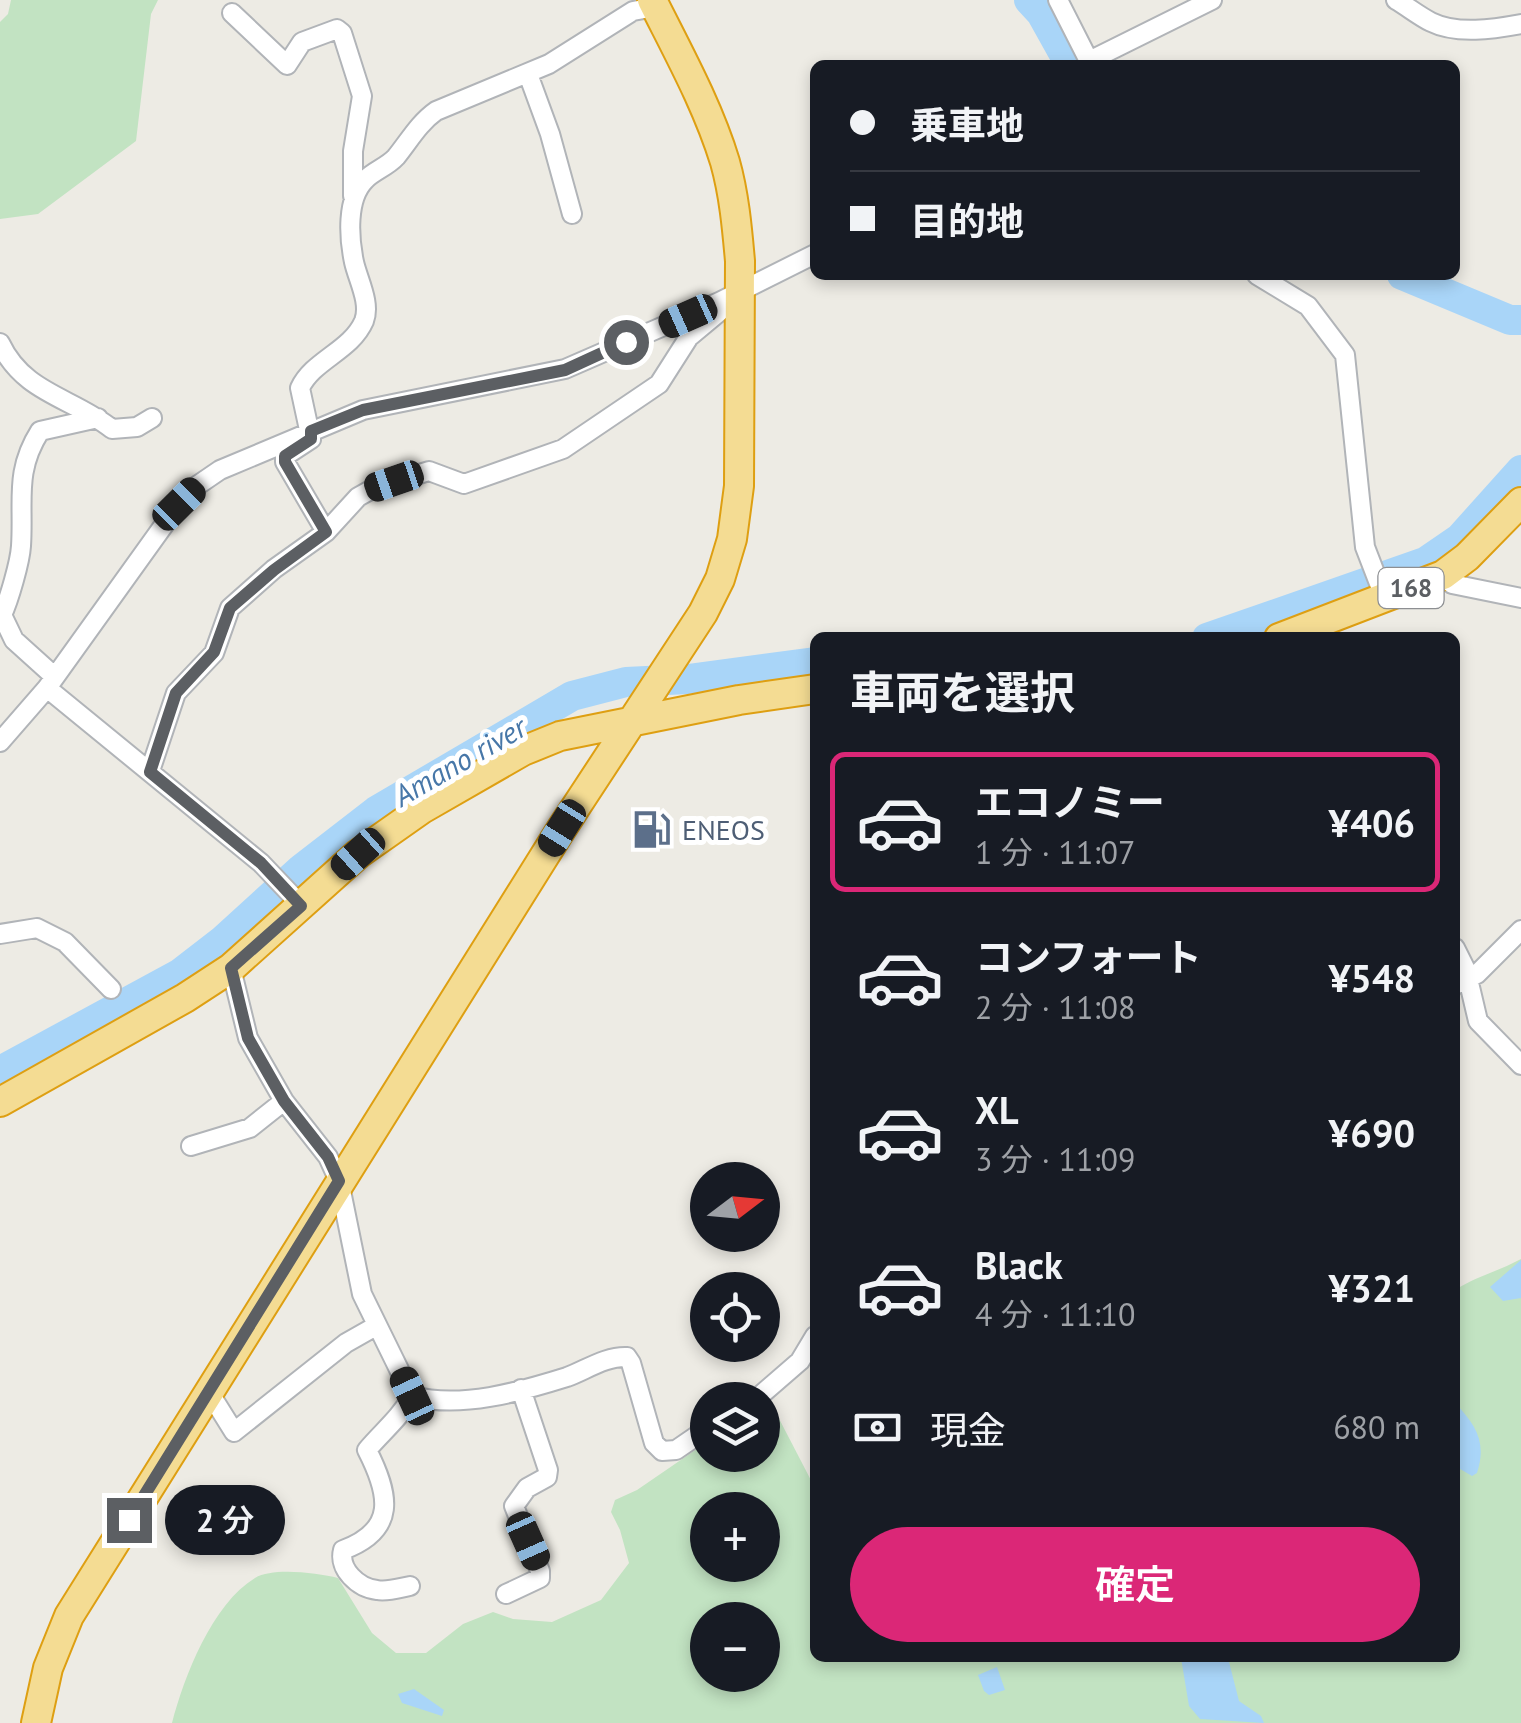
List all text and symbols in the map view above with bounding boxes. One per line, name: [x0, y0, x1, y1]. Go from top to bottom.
text: 乗車地: [910, 100, 1024, 149]
text: 目的地: [910, 196, 1024, 245]
car: [654, 290, 722, 342]
route start: [604, 320, 649, 365]
car: [361, 457, 427, 505]
car: [147, 472, 211, 536]
road number: 168: [1378, 568, 1444, 608]
text: 車両を選択: [850, 663, 1075, 721]
water label: Amano river: [385, 706, 535, 815]
icon: car: [855, 777, 945, 867]
text: エコノミー: [975, 777, 1165, 826]
car: [533, 795, 591, 861]
text: ¥406: [1329, 798, 1415, 847]
fuel station icon: ENEOS: [631, 809, 673, 851]
place label: ENEOS: [682, 811, 765, 848]
car: [326, 823, 390, 885]
text: 1 分 · 11:07: [975, 831, 1135, 873]
icon: car: [855, 932, 945, 1022]
text: コンフォート: [975, 932, 1202, 981]
text: ¥548: [1329, 953, 1415, 1002]
text: 2 分 · 11:08: [975, 986, 1135, 1028]
text: XL: [975, 1085, 1019, 1134]
icon: car: [855, 1087, 945, 1177]
text: ¥690: [1329, 1108, 1415, 1157]
text: 3 分 · 11:09: [975, 1138, 1135, 1180]
north arrow: [690, 1162, 780, 1252]
map controls: [690, 1162, 780, 1692]
text: Black: [975, 1240, 1063, 1289]
icon: car: [855, 1242, 945, 1332]
text: ¥321: [1329, 1263, 1415, 1312]
button: locate: [690, 1272, 780, 1362]
text: 4 分 · 11:10: [975, 1293, 1135, 1335]
car: [386, 1362, 438, 1430]
button: layers: [690, 1382, 780, 1472]
icon: cash: [850, 1400, 905, 1455]
text: 現金: [930, 1405, 1006, 1454]
text: 680 m: [1333, 1406, 1420, 1448]
callout: 2 分: [164, 1485, 284, 1555]
button: +: [690, 1492, 780, 1582]
route end: [107, 1498, 152, 1543]
text: 2 分: [196, 1499, 254, 1541]
car: [502, 1507, 554, 1575]
button: 確定: [850, 1527, 1420, 1642]
button: −: [690, 1602, 780, 1692]

